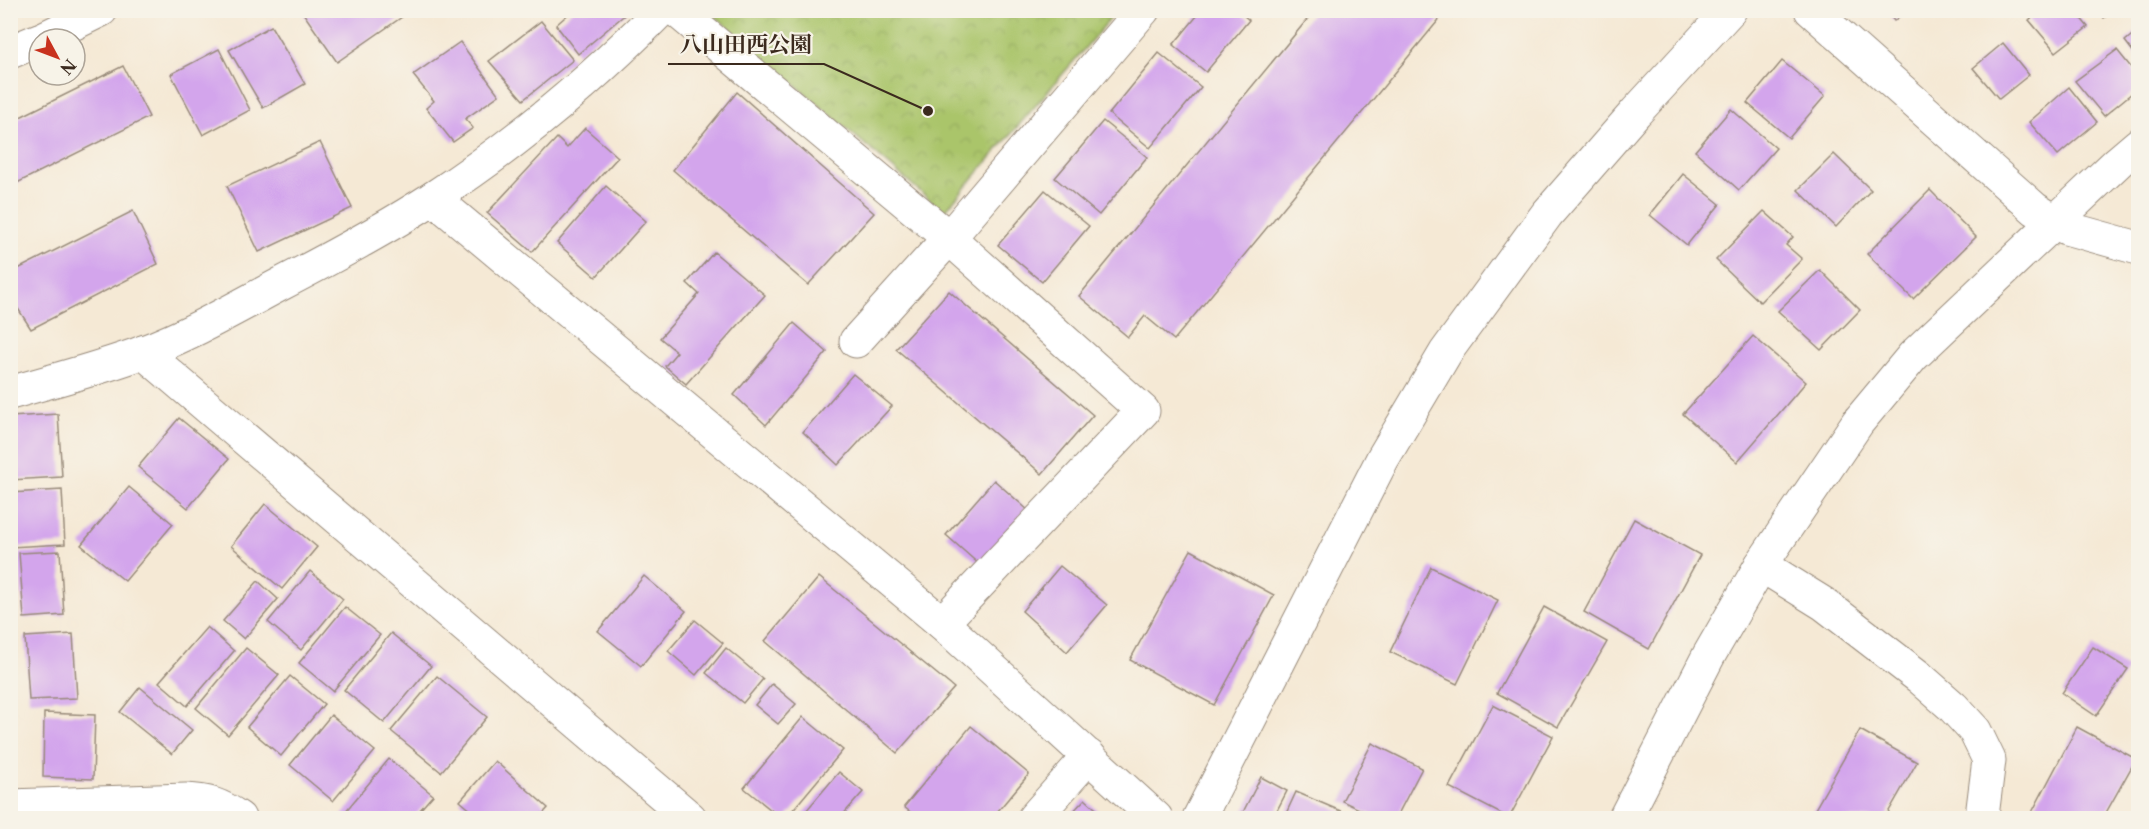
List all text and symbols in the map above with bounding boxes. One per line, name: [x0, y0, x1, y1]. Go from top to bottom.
callout: 八山田西公園: [668, 24, 824, 64]
north arrow: [27, 27, 87, 87]
text: 八山田西公園: [680, 31, 812, 58]
text: N: [56, 55, 80, 79]

